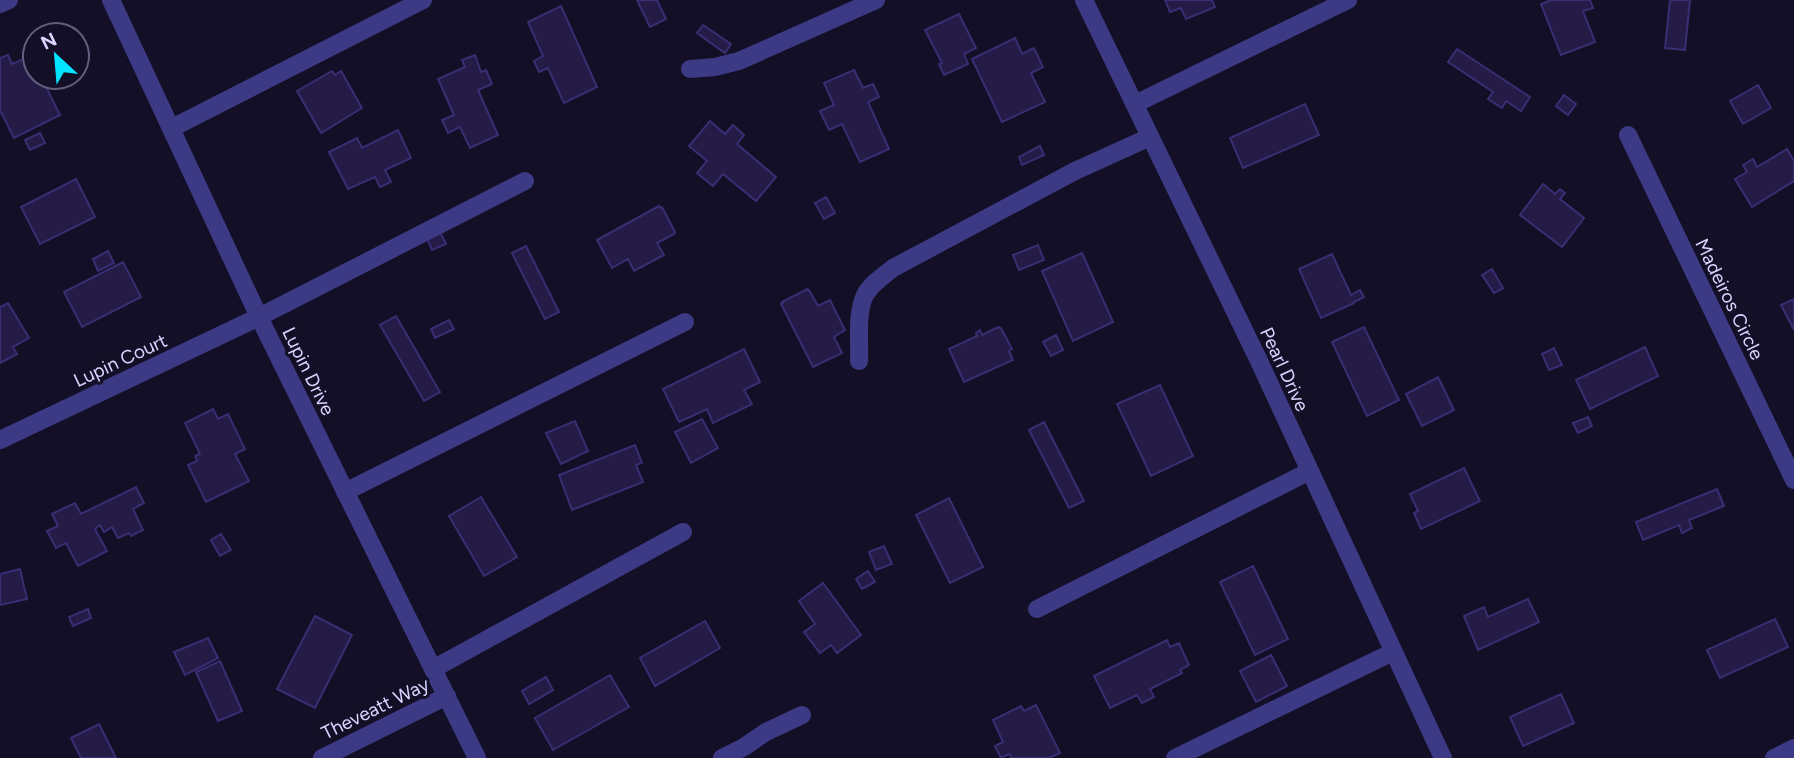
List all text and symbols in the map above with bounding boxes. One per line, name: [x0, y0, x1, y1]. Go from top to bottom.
north arrow: [21, 21, 91, 91]
text: N: [37, 28, 60, 55]
street label: Madeiros Circle: [1690, 235, 1769, 364]
street label: Lupin Drive: [277, 323, 340, 419]
street label: Pearl Drive: [1255, 324, 1314, 415]
street label: Lupin Court: [70, 329, 171, 392]
street label: Theveatt Way: [318, 672, 433, 744]

